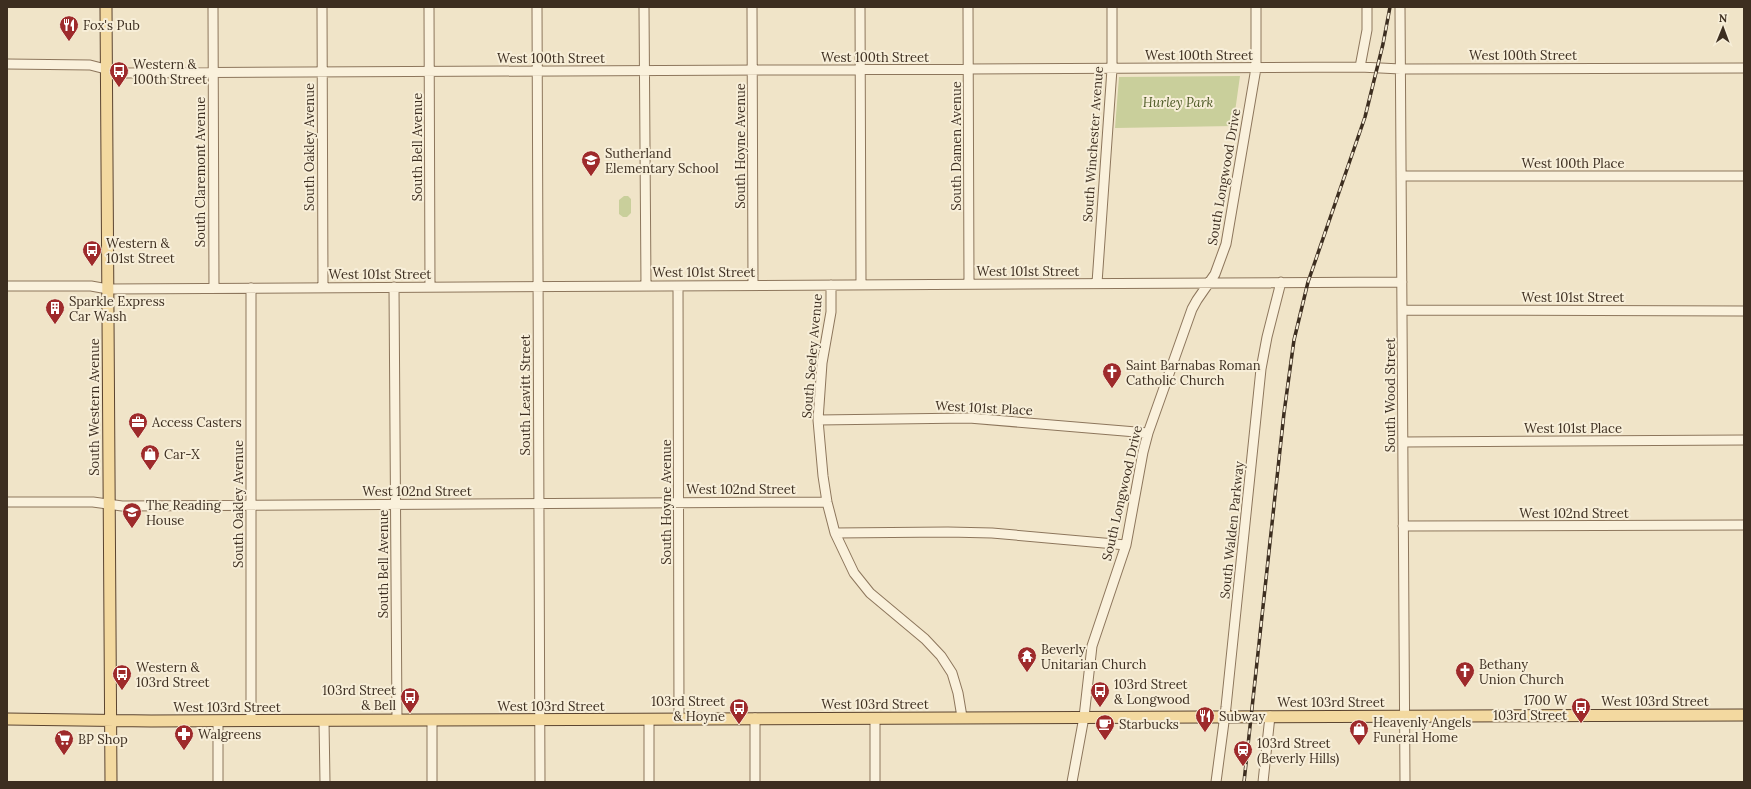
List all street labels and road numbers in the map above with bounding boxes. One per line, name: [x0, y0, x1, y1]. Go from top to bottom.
street label: West 100th Street: [1145, 47, 1253, 64]
street label: West 100th Street: [1469, 47, 1577, 64]
street label: West 100th Street: [821, 49, 929, 66]
street label: West 100th Street: [497, 50, 605, 67]
street label: South Winchester Avenue: [1079, 65, 1107, 223]
street label: South Damen Avenue: [948, 81, 965, 211]
street label: South Oakley Avenue: [301, 83, 318, 211]
street label: South Hoyne Avenue: [732, 83, 749, 209]
street label: South Bell Avenue: [409, 93, 426, 201]
street label: South Claremont Avenue: [192, 97, 209, 247]
street label: South Longwood Drive: [1204, 107, 1244, 247]
street label: West 100th Place: [1522, 155, 1625, 172]
street label: West 101st Street: [977, 263, 1079, 280]
street label: West 101st Street: [653, 264, 755, 281]
street label: West 101st Street: [329, 266, 431, 283]
street label: West 101st Street: [1522, 289, 1624, 306]
street label: South Seeley Avenue: [798, 293, 826, 419]
street label: South Leavitt Street: [517, 335, 534, 455]
street label: South Western Avenue: [86, 338, 103, 476]
street label: South Wood Street: [1382, 338, 1399, 452]
street label: West 101st Place: [935, 397, 1033, 419]
street label: West 101st Place: [1524, 420, 1622, 437]
street label: South Longwood Drive: [1098, 424, 1146, 562]
street label: South Hoyne Avenue: [658, 439, 675, 565]
street label: South Oakley Avenue: [230, 440, 247, 568]
street label: South Walden Parkway: [1216, 460, 1248, 600]
street label: West 102nd Street: [686, 481, 796, 498]
street label: West 102nd Street: [362, 483, 472, 500]
street label: West 102nd Street: [1519, 505, 1629, 522]
street label: South Bell Avenue: [375, 510, 392, 618]
street label: West 103rd Street: [1601, 693, 1709, 710]
street label: West 103rd Street: [1277, 694, 1385, 711]
street label: West 103rd Street: [821, 696, 929, 713]
street label: West 103rd Street: [497, 698, 605, 715]
street label: West 103rd Street: [173, 699, 281, 716]

